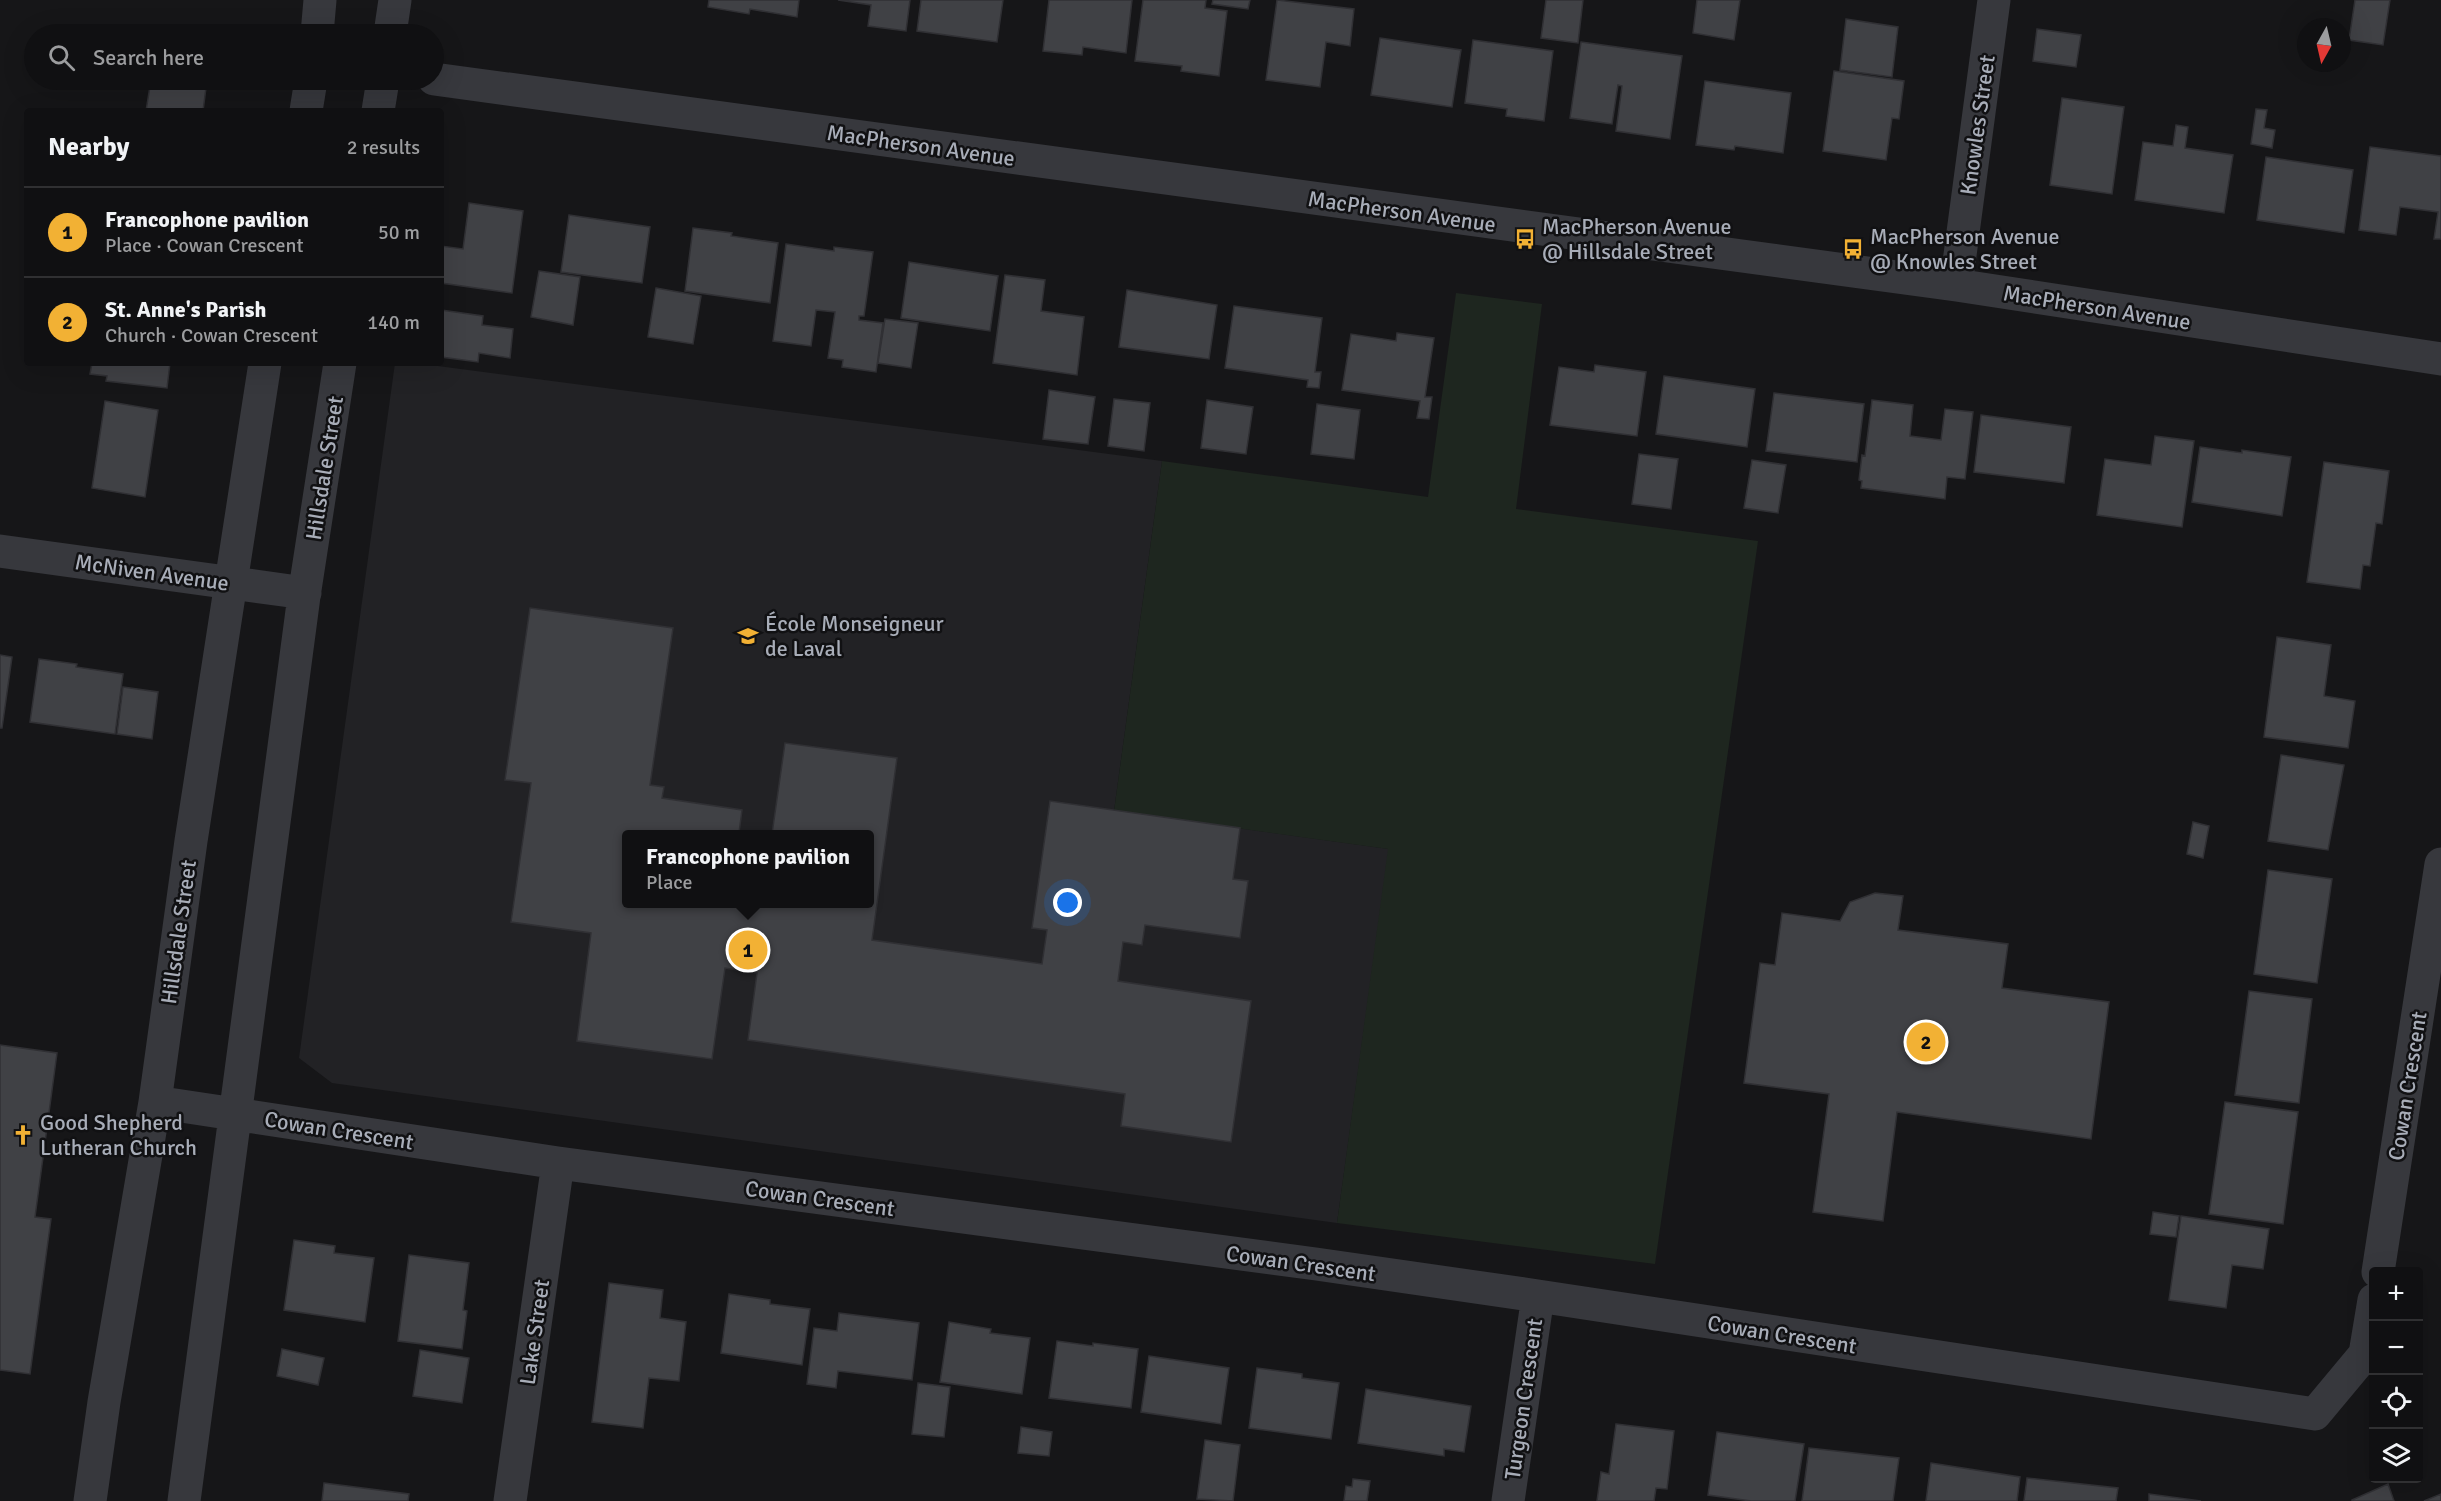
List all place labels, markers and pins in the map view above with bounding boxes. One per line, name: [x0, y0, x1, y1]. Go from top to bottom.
place label: MacPherson Avenue @ Hillsdale Street: [1542, 213, 1732, 265]
place label: MacPherson Avenue @ Knowles Street: [1870, 223, 2060, 275]
bus stop icon: MacPherson Avenue @ Hillsdale Street: [1513, 227, 1537, 251]
bus stop icon: MacPherson Avenue @ Knowles Street: [1841, 237, 1865, 261]
place label: École Monseigneur de Laval: [765, 610, 944, 662]
school or university icon: École Monseigneur de Laval: [736, 624, 760, 648]
pin: 1: [728, 928, 768, 972]
pin: 2: [1906, 1020, 1946, 1064]
place label: Good Shepherd Lutheran Church: [40, 1109, 197, 1161]
church icon: Good Shepherd Lutheran Church: [11, 1123, 35, 1147]

